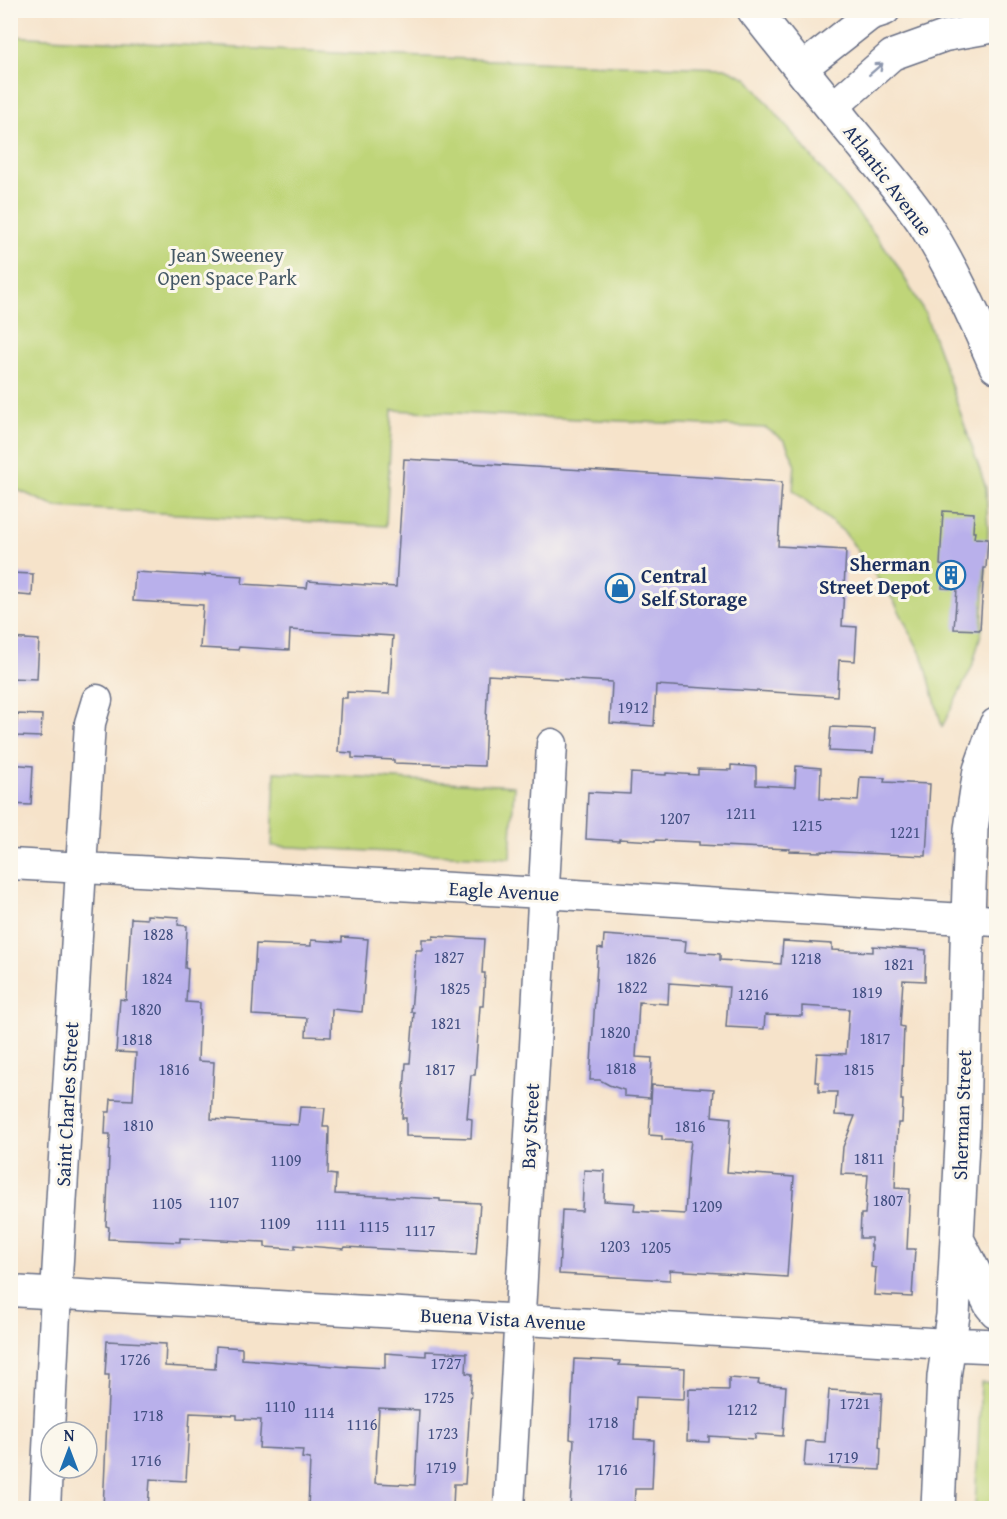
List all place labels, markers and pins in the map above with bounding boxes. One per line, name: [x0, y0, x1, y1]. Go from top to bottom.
place label: Sherman Street Depot: [819, 549, 930, 601]
building icon: Sherman Street Depot: [935, 559, 967, 591]
place label: Central Self Storage: [641, 561, 747, 613]
shop icon: Central Self Storage: [604, 572, 636, 604]

